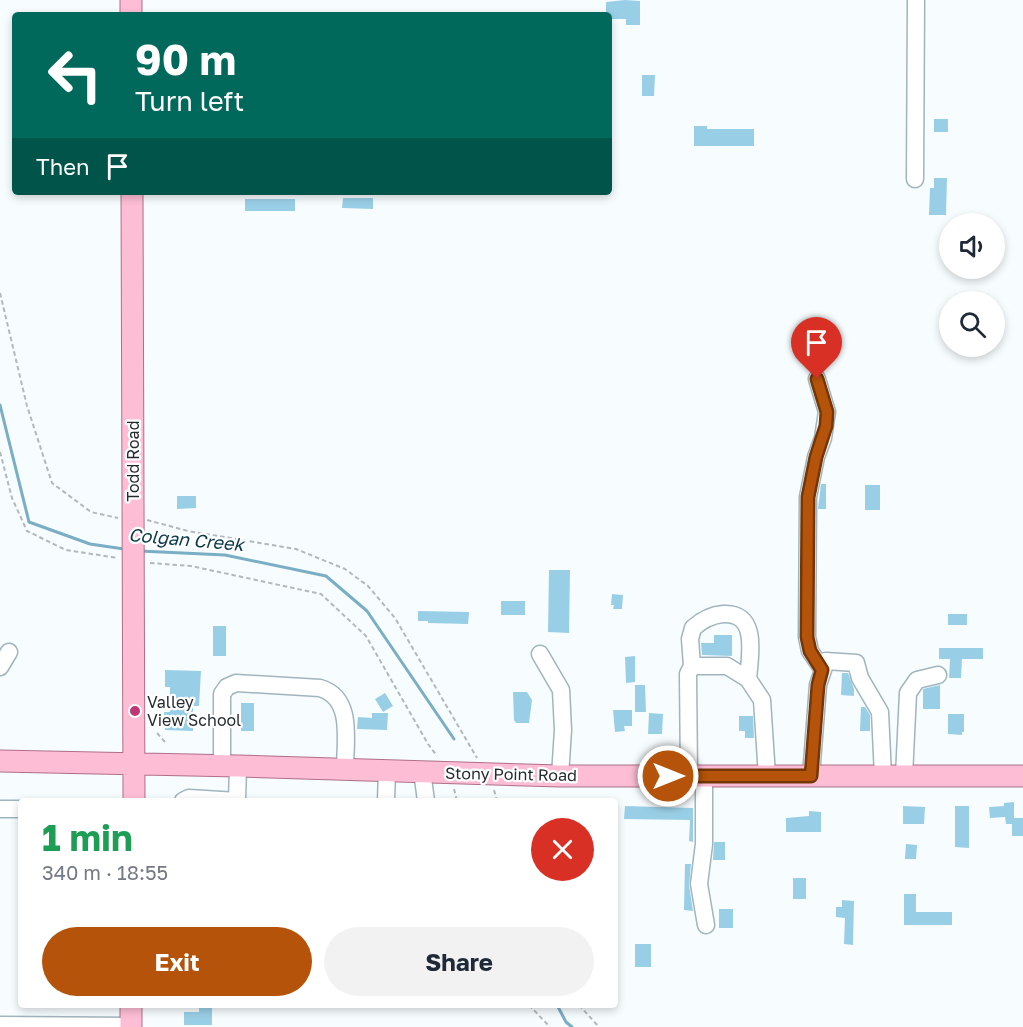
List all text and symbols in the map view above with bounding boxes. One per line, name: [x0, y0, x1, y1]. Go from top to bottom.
text: 90 m: [135, 34, 236, 84]
icon: left: [36, 36, 114, 114]
text: Turn left: [135, 85, 244, 117]
icon: arrive: [101, 150, 134, 183]
text: Then: [36, 153, 89, 180]
map controls: [939, 213, 1005, 357]
button: sound: [939, 213, 1005, 279]
button: search: [939, 291, 1005, 357]
pin: [791, 317, 842, 379]
icon: arrive: [800, 326, 833, 359]
street label: Todd Road: [123, 421, 143, 501]
water label: Colgan Creek: [128, 523, 246, 555]
place label: Valley View School: [147, 692, 241, 730]
marker: Valley View School: [128, 704, 142, 718]
position arrow: [636, 744, 700, 808]
street label: Stony Point Road: [445, 763, 577, 785]
text: 1 min: [42, 816, 133, 859]
button: close: [531, 818, 594, 881]
text: 340 m · 18:55: [42, 860, 168, 884]
button: Exit: [42, 927, 312, 996]
button: Share: [324, 927, 594, 996]

